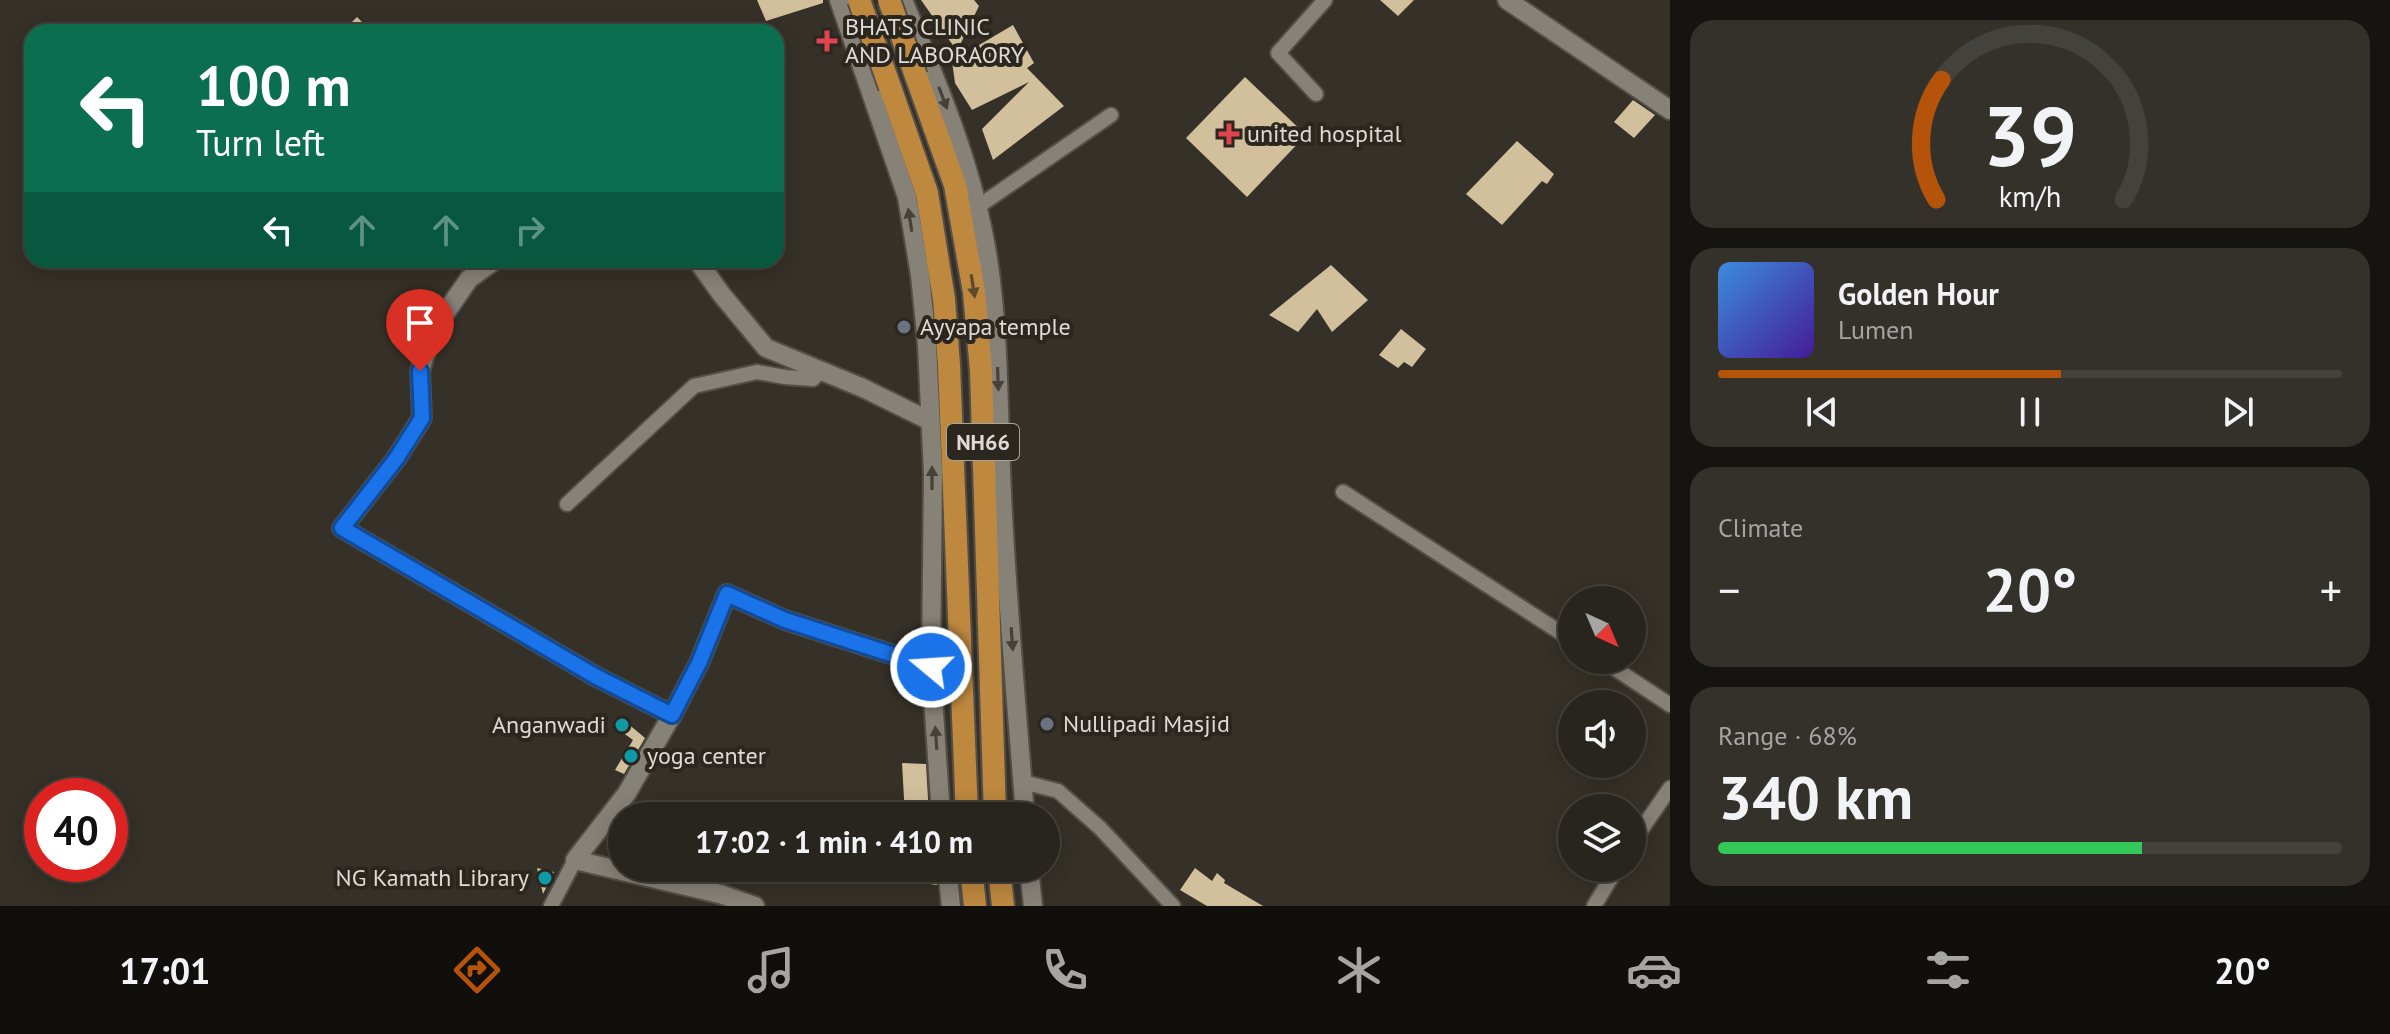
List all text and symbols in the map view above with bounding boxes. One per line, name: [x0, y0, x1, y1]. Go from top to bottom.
place label: BHATS CLINIC AND LABORAORY: [845, 11, 1025, 70]
marker: BHATS CLINIC AND LABORAORY: [816, 30, 838, 52]
text: 100 m: [196, 49, 351, 121]
icon: left: [64, 56, 168, 160]
text: 39: [1983, 81, 2077, 189]
one-way arrow: [937, 86, 950, 110]
place label: united hospital: [1247, 118, 1401, 149]
text: Turn left: [196, 119, 325, 166]
marker: united hospital: [1218, 123, 1240, 145]
text: km/h: [1999, 178, 2061, 215]
one-way arrow: [904, 207, 916, 232]
icon: left: [256, 208, 300, 252]
icon: ahead: [340, 208, 384, 252]
icon: ahead: [424, 208, 468, 252]
icon: right: [508, 208, 552, 252]
one-way arrow: [967, 274, 980, 299]
text: Golden Hour: [1838, 274, 1999, 313]
pin: [386, 289, 454, 371]
icon: arrive: [398, 301, 442, 345]
place label: Ayyapa temple: [920, 311, 1071, 342]
text: Lumen: [1838, 313, 1913, 346]
marker: Ayyapa temple: [895, 318, 913, 336]
one-way arrow: [992, 367, 1005, 392]
icon: previous: [1800, 390, 1844, 434]
icon: pause: [2008, 390, 2052, 434]
icon: next: [2216, 390, 2260, 434]
road number: NH66: [947, 424, 1019, 460]
one-way arrow: [926, 465, 939, 490]
text: Climate: [1718, 511, 1803, 544]
text: 20°: [1983, 550, 2077, 628]
text: −: [1718, 561, 1740, 618]
text: +: [2320, 561, 2342, 618]
north arrow: [1558, 586, 1646, 674]
map controls: [1558, 586, 1646, 882]
position arrow: [889, 625, 973, 709]
one-way arrow: [1006, 627, 1019, 652]
button: sound: [1558, 690, 1646, 778]
place label: Nullipadi Masjid: [1063, 708, 1230, 739]
place label: Anganwadi: [492, 709, 606, 740]
marker: Nullipadi Masjid: [1038, 715, 1056, 733]
marker: Anganwadi: [613, 716, 631, 734]
text: Range · 68%: [1718, 719, 1857, 752]
one-way arrow: [929, 725, 942, 750]
place label: yoga center: [647, 740, 766, 771]
marker: yoga center: [622, 747, 640, 765]
text: 340 km: [1718, 758, 1913, 836]
speed limit sign: 40: [24, 778, 128, 882]
button: layers: [1558, 794, 1646, 882]
text: 17:02 · 1 min · 410 m: [695, 822, 973, 861]
place label: NG Kamath Library: [336, 862, 529, 893]
marker: NG Kamath Library: [536, 869, 554, 887]
icon: directions: [449, 942, 505, 998]
icon: music: [743, 942, 799, 998]
icon: phone: [1037, 942, 1093, 998]
icon: climate: [1331, 942, 1387, 998]
icon: car: [1626, 942, 1682, 998]
icon: filters: [1920, 942, 1976, 998]
text: 17:01: [119, 947, 210, 994]
text: 20°: [2214, 947, 2271, 994]

